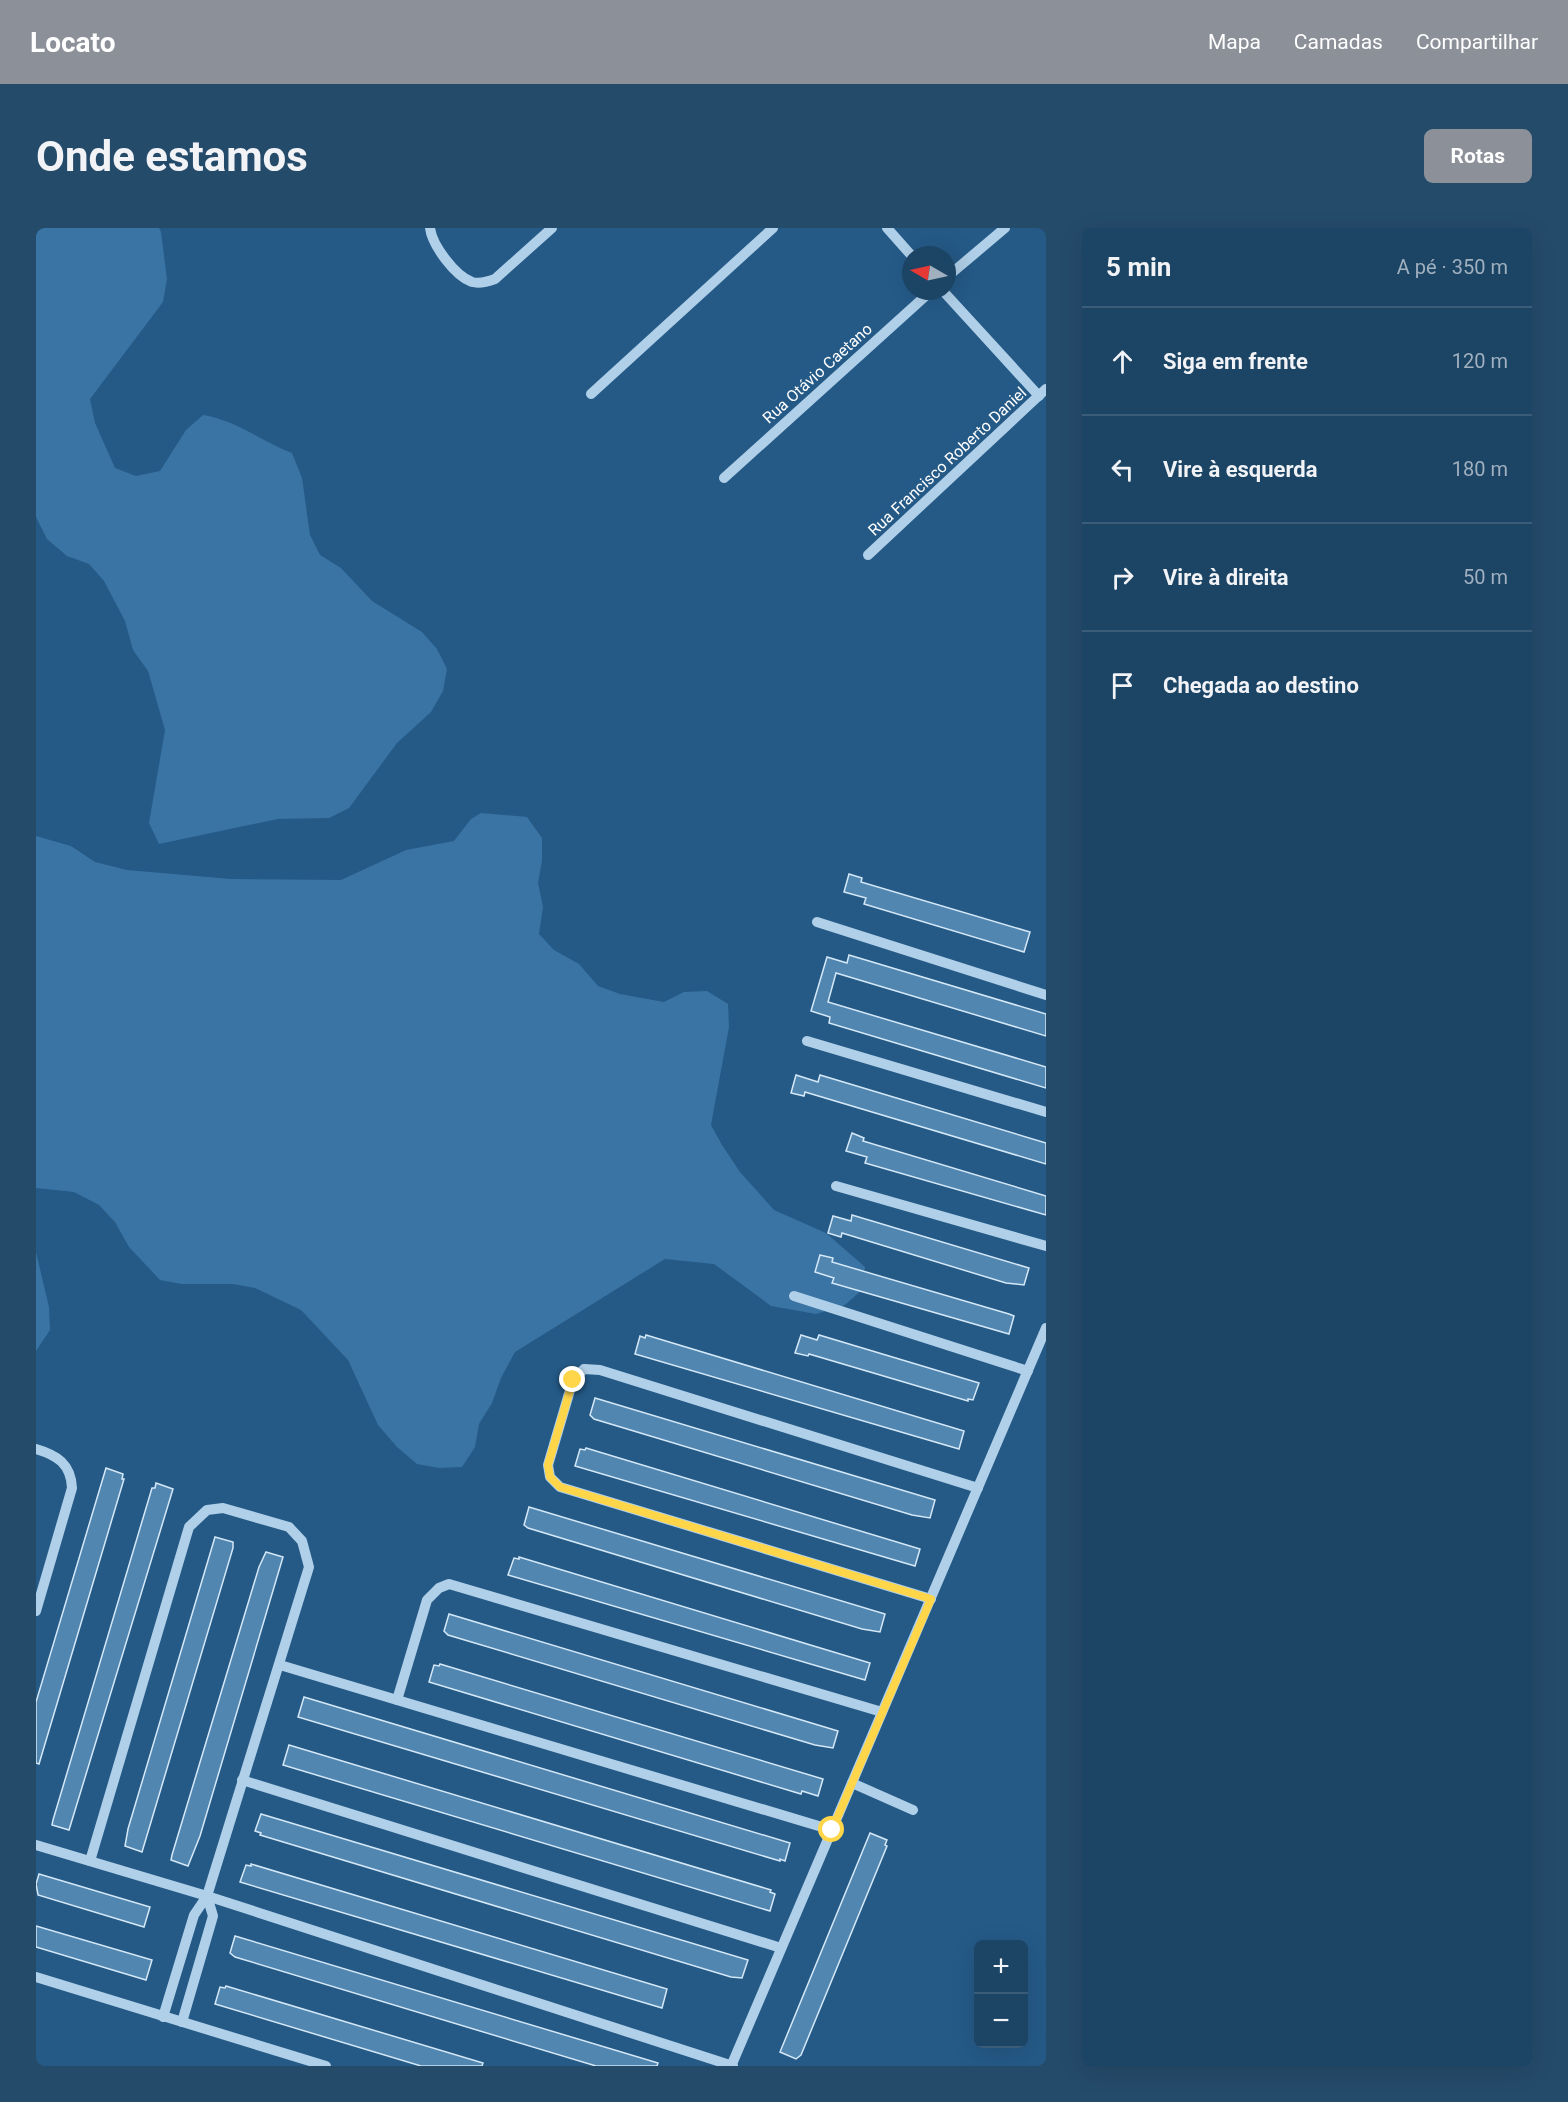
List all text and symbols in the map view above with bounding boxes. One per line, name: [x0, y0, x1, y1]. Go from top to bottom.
text: Locato: [30, 26, 115, 59]
text: Mapa: [1208, 30, 1261, 54]
text: Camadas: [1294, 30, 1383, 54]
text: Compartilhar: [1416, 30, 1538, 54]
button: Rotas: [1424, 129, 1532, 183]
text: Onde estamos: [36, 132, 308, 181]
north arrow: [902, 246, 956, 300]
text: 5 min: [1106, 252, 1171, 282]
text: A pé · 350 m: [1397, 255, 1508, 279]
street label: Rua Otávio Caetano: [759, 319, 876, 427]
icon: ahead: [1106, 345, 1139, 378]
text: Siga em frente: [1163, 349, 1308, 374]
text: 120 m: [1452, 349, 1508, 373]
street label: Rua Francisco Roberto Daniel: [864, 383, 1030, 540]
icon: left: [1106, 453, 1139, 486]
text: Vire à esquerda: [1163, 457, 1317, 482]
text: 180 m: [1452, 457, 1508, 481]
icon: right: [1106, 561, 1139, 594]
text: Vire à direita: [1163, 565, 1289, 590]
text: 50 m: [1463, 565, 1508, 589]
icon: arrive: [1106, 669, 1139, 702]
text: Chegada ao destino: [1163, 673, 1359, 698]
route end: [559, 1366, 585, 1392]
route start: [818, 1816, 844, 1842]
map controls: [974, 1940, 1028, 2048]
button: +: [974, 1940, 1028, 1994]
button: −: [974, 1994, 1028, 2048]

